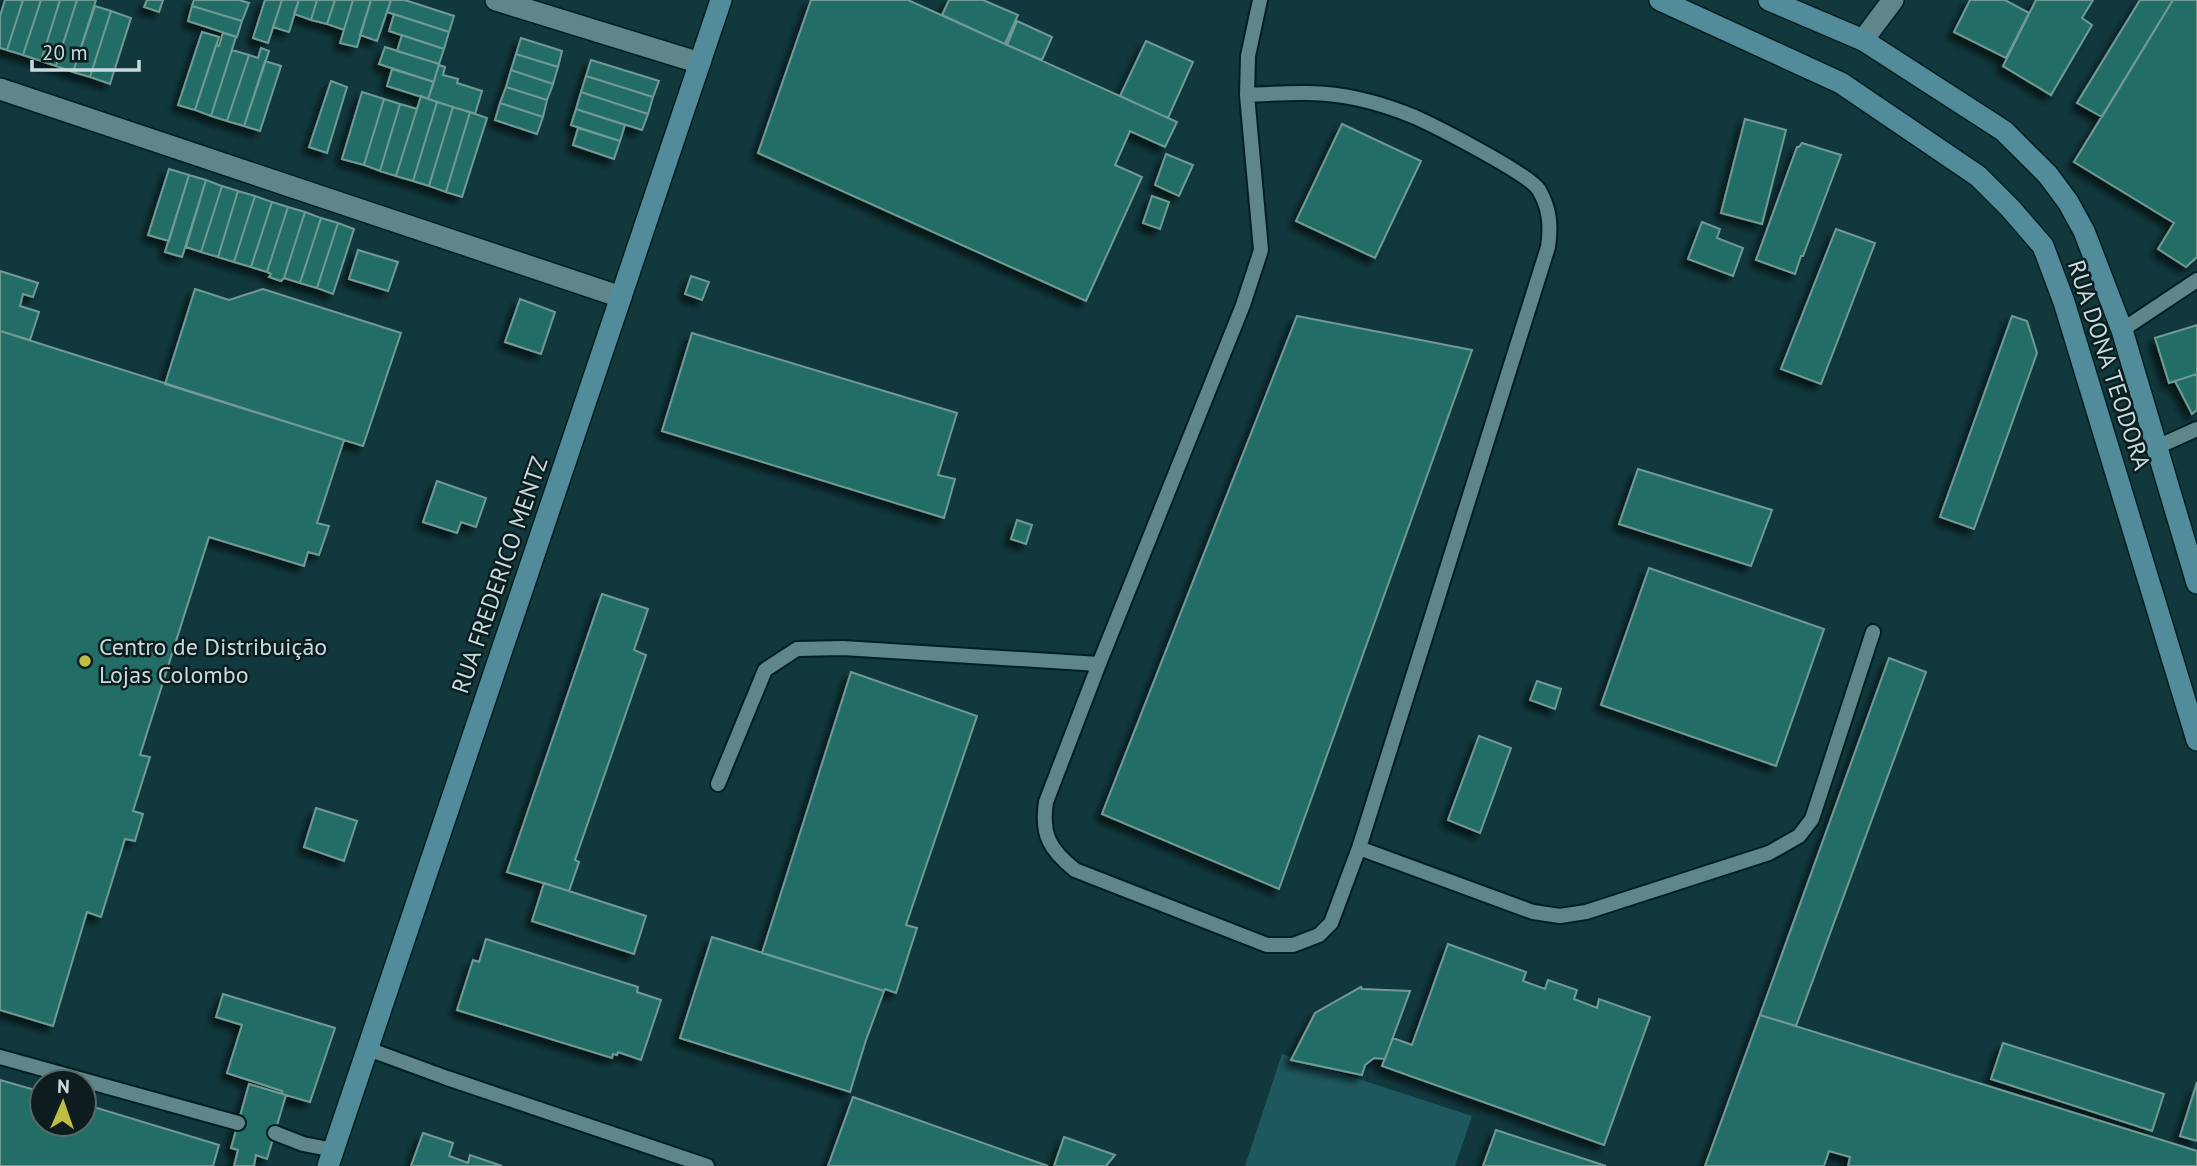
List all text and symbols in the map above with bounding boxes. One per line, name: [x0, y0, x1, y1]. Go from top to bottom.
scale bar: [32, 28, 138, 72]
text: 20 m: [42, 39, 88, 66]
street label: RUA DONA TEODORA: [2061, 256, 2158, 474]
street label: RUA FREDERICO MENTZ: [444, 452, 555, 697]
place label: Centro de Distribuição Lojas Colombo: [99, 631, 327, 690]
marker: Centro de Distribuição Lojas Colombo: [77, 653, 93, 669]
north arrow: [28, 1068, 98, 1138]
text: N: [57, 1074, 70, 1098]

